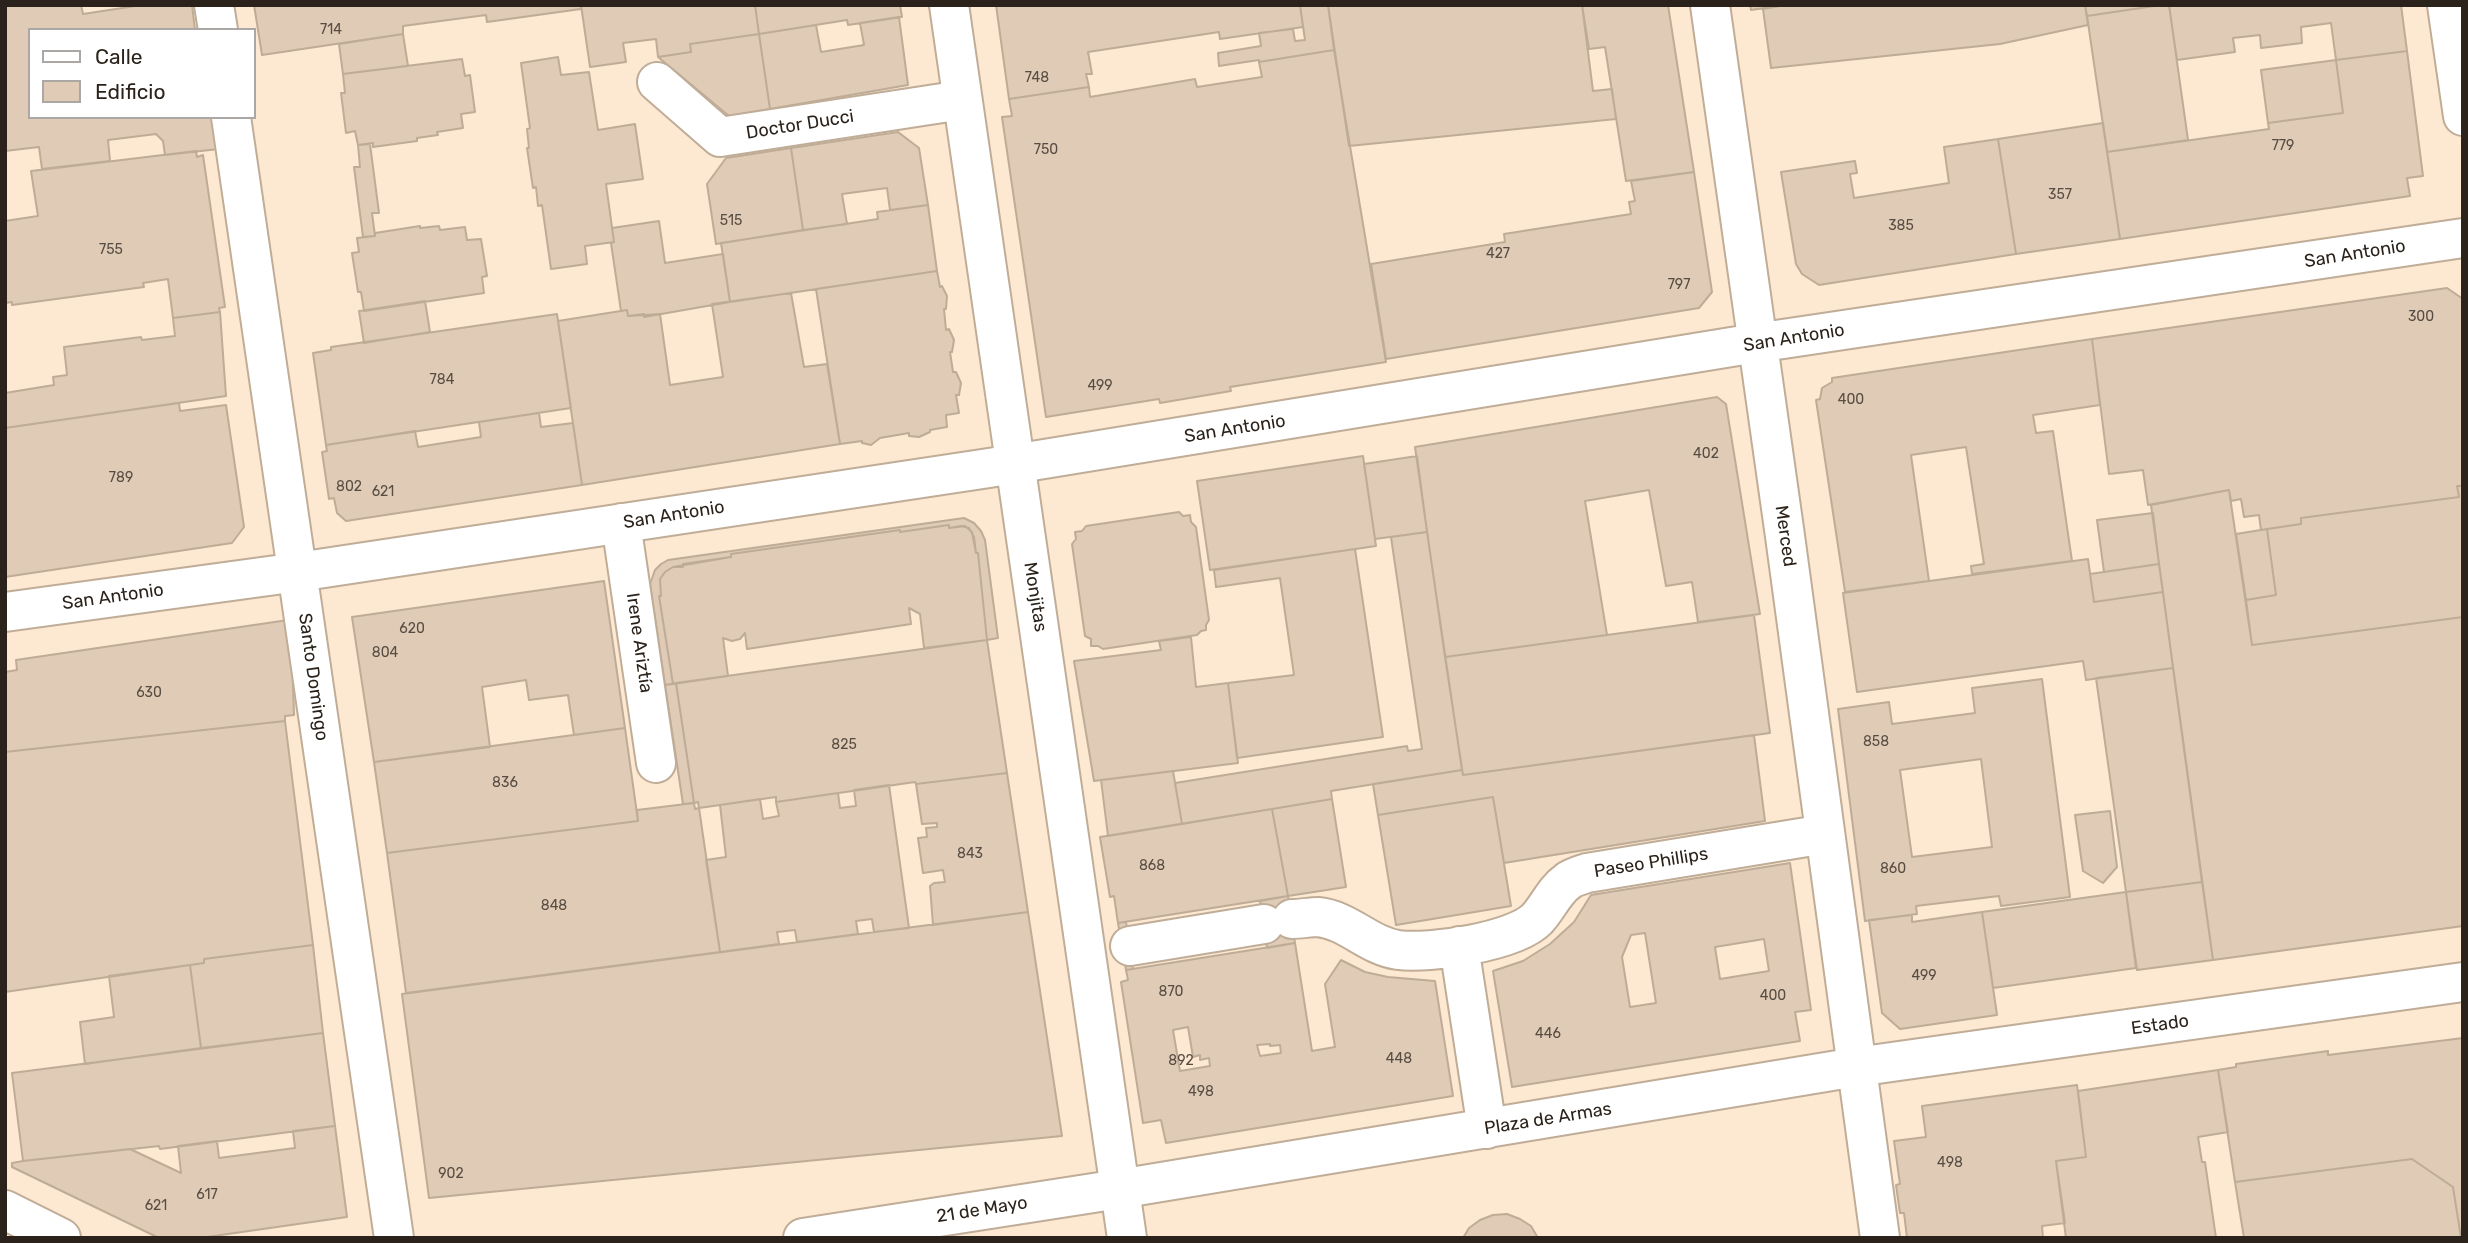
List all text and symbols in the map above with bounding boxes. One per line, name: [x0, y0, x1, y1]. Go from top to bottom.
house number: 714: [320, 22, 342, 38]
legend: [28, 28, 256, 119]
text: Calle: [95, 44, 143, 69]
house number: 748: [1025, 70, 1049, 86]
text: Edificio: [95, 79, 165, 104]
street label: Doctor Ducci: [745, 106, 855, 144]
house number: 779: [2272, 138, 2294, 154]
house number: 750: [1034, 142, 1058, 158]
house number: 357: [2048, 187, 2072, 203]
house number: 515: [720, 213, 742, 229]
house number: 385: [1888, 218, 1914, 234]
street label: San Antonio: [2303, 235, 2407, 273]
house number: 755: [99, 242, 123, 258]
house number: 427: [1486, 246, 1510, 262]
house number: 797: [1668, 277, 1690, 293]
house number: 300: [2408, 309, 2434, 325]
street label: San Antonio: [1742, 319, 1846, 357]
house number: 784: [430, 372, 454, 388]
house number: 499: [1087, 378, 1113, 394]
house number: 400: [1838, 392, 1864, 408]
street label: San Antonio: [1183, 410, 1287, 448]
house number: 402: [1693, 446, 1719, 462]
house number: 789: [109, 470, 133, 486]
house number: 802: [336, 479, 362, 495]
house number: 621: [372, 484, 394, 500]
street label: San Antonio: [622, 496, 726, 534]
street label: Merced: [1770, 504, 1800, 568]
street label: Monjitas: [1019, 560, 1051, 634]
street label: San Antonio: [61, 579, 165, 615]
street label: Irene Ariztía: [621, 592, 657, 694]
street label: Santo Domingo: [293, 612, 333, 742]
house number: 620: [399, 621, 425, 637]
house number: 804: [372, 645, 398, 661]
house number: 630: [136, 685, 162, 701]
house number: 858: [1863, 734, 1889, 750]
house number: 825: [831, 737, 857, 753]
house number: 836: [492, 775, 518, 791]
street label: Paseo Phillips: [1592, 843, 1710, 883]
house number: 843: [957, 846, 983, 862]
house number: 868: [1139, 858, 1165, 874]
house number: 860: [1880, 861, 1906, 877]
house number: 848: [541, 898, 567, 914]
house number: 499: [1911, 968, 1937, 984]
house number: 870: [1159, 984, 1183, 1000]
house number: 400: [1760, 988, 1786, 1004]
street label: Estado: [2130, 1010, 2190, 1040]
house number: 446: [1535, 1026, 1561, 1042]
house number: 448: [1386, 1051, 1412, 1067]
house number: 892: [1168, 1053, 1194, 1069]
house number: 498: [1188, 1084, 1214, 1100]
street label: Plaza de Armas: [1483, 1098, 1613, 1140]
house number: 498: [1937, 1155, 1963, 1171]
house number: 902: [438, 1166, 464, 1182]
house number: 617: [196, 1187, 218, 1203]
street label: 21 de Mayo: [935, 1192, 1029, 1228]
house number: 621: [145, 1198, 167, 1214]

